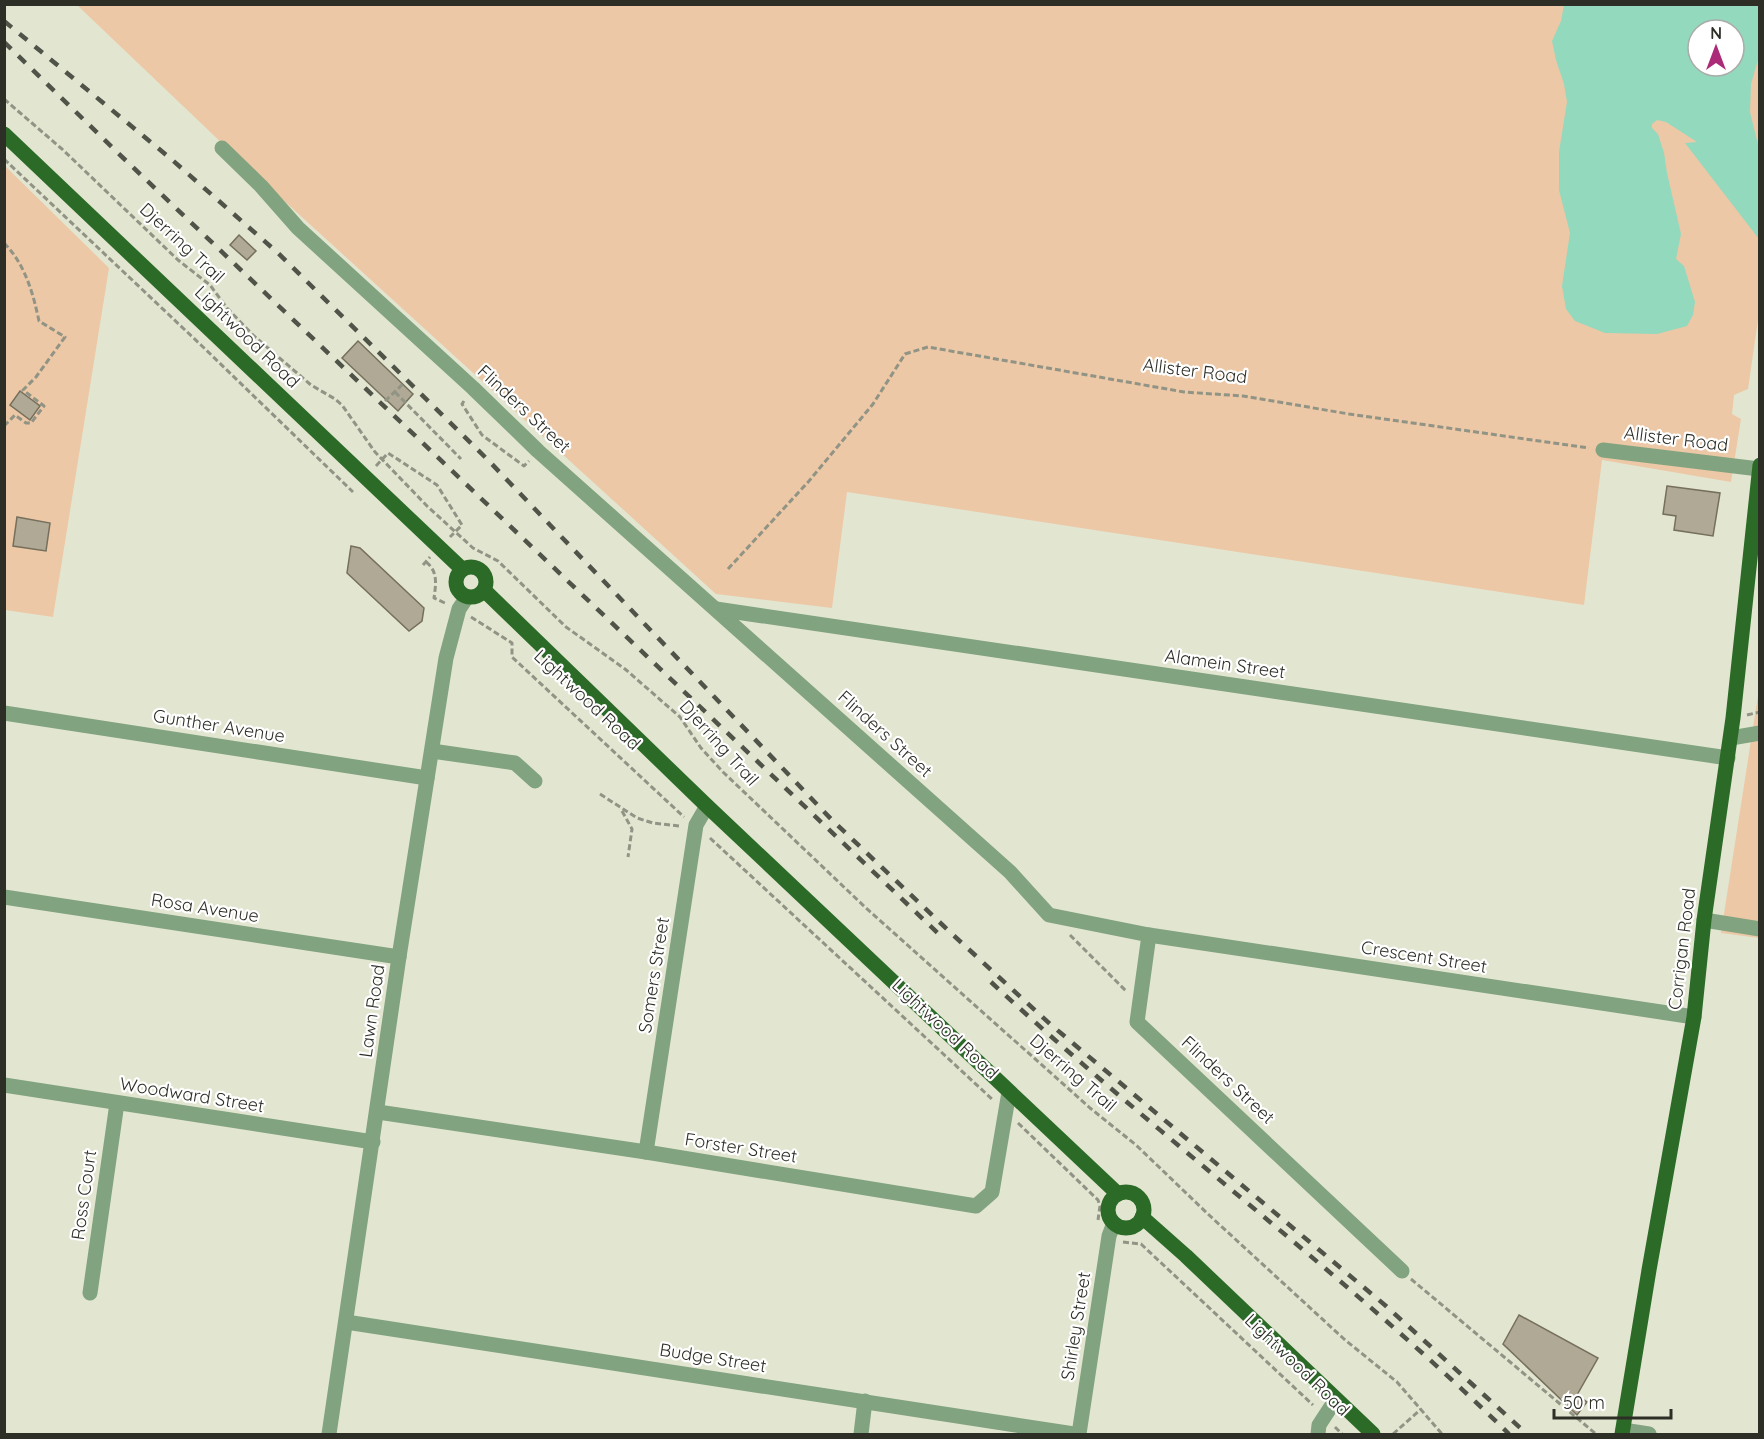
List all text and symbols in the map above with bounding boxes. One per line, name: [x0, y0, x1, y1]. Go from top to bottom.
north arrow: [1686, 18, 1746, 78]
text: N: [1710, 23, 1722, 43]
street label: Djerring Trail: [135, 198, 230, 288]
street label: Lightwood Road: [190, 281, 305, 393]
street label: Allister Road: [1142, 353, 1249, 388]
street label: Flinders Street: [473, 360, 576, 458]
street label: Allister Road: [1623, 421, 1730, 456]
street label: Lightwood Road: [529, 644, 645, 755]
street label: Alamein Street: [1163, 644, 1287, 683]
street label: Flinders Street: [833, 685, 937, 782]
street label: Djerring Trail: [675, 695, 764, 790]
street label: Gunther Avenue: [152, 704, 287, 747]
street label: Corrigan Road: [1663, 887, 1700, 1011]
street label: Rosa Avenue: [150, 888, 261, 927]
street label: Somers Street: [633, 915, 674, 1035]
street label: Crescent Street: [1360, 935, 1489, 978]
street label: Lawn Road: [354, 963, 389, 1059]
street label: Lightwood Road: [887, 973, 1003, 1084]
street label: Djerring Trail: [1025, 1029, 1121, 1117]
street label: Flinders Street: [1177, 1031, 1280, 1129]
street label: Woodward Street: [118, 1072, 266, 1117]
street label: Forster Street: [683, 1127, 799, 1168]
street label: Ross Court: [66, 1148, 101, 1241]
street label: Shirley Street: [1056, 1270, 1095, 1382]
street label: Lightwood Road: [1240, 1309, 1355, 1421]
street label: Budge Street: [658, 1338, 768, 1377]
scale bar: [1554, 1382, 1671, 1420]
text: 50 m: [1563, 1391, 1605, 1414]

